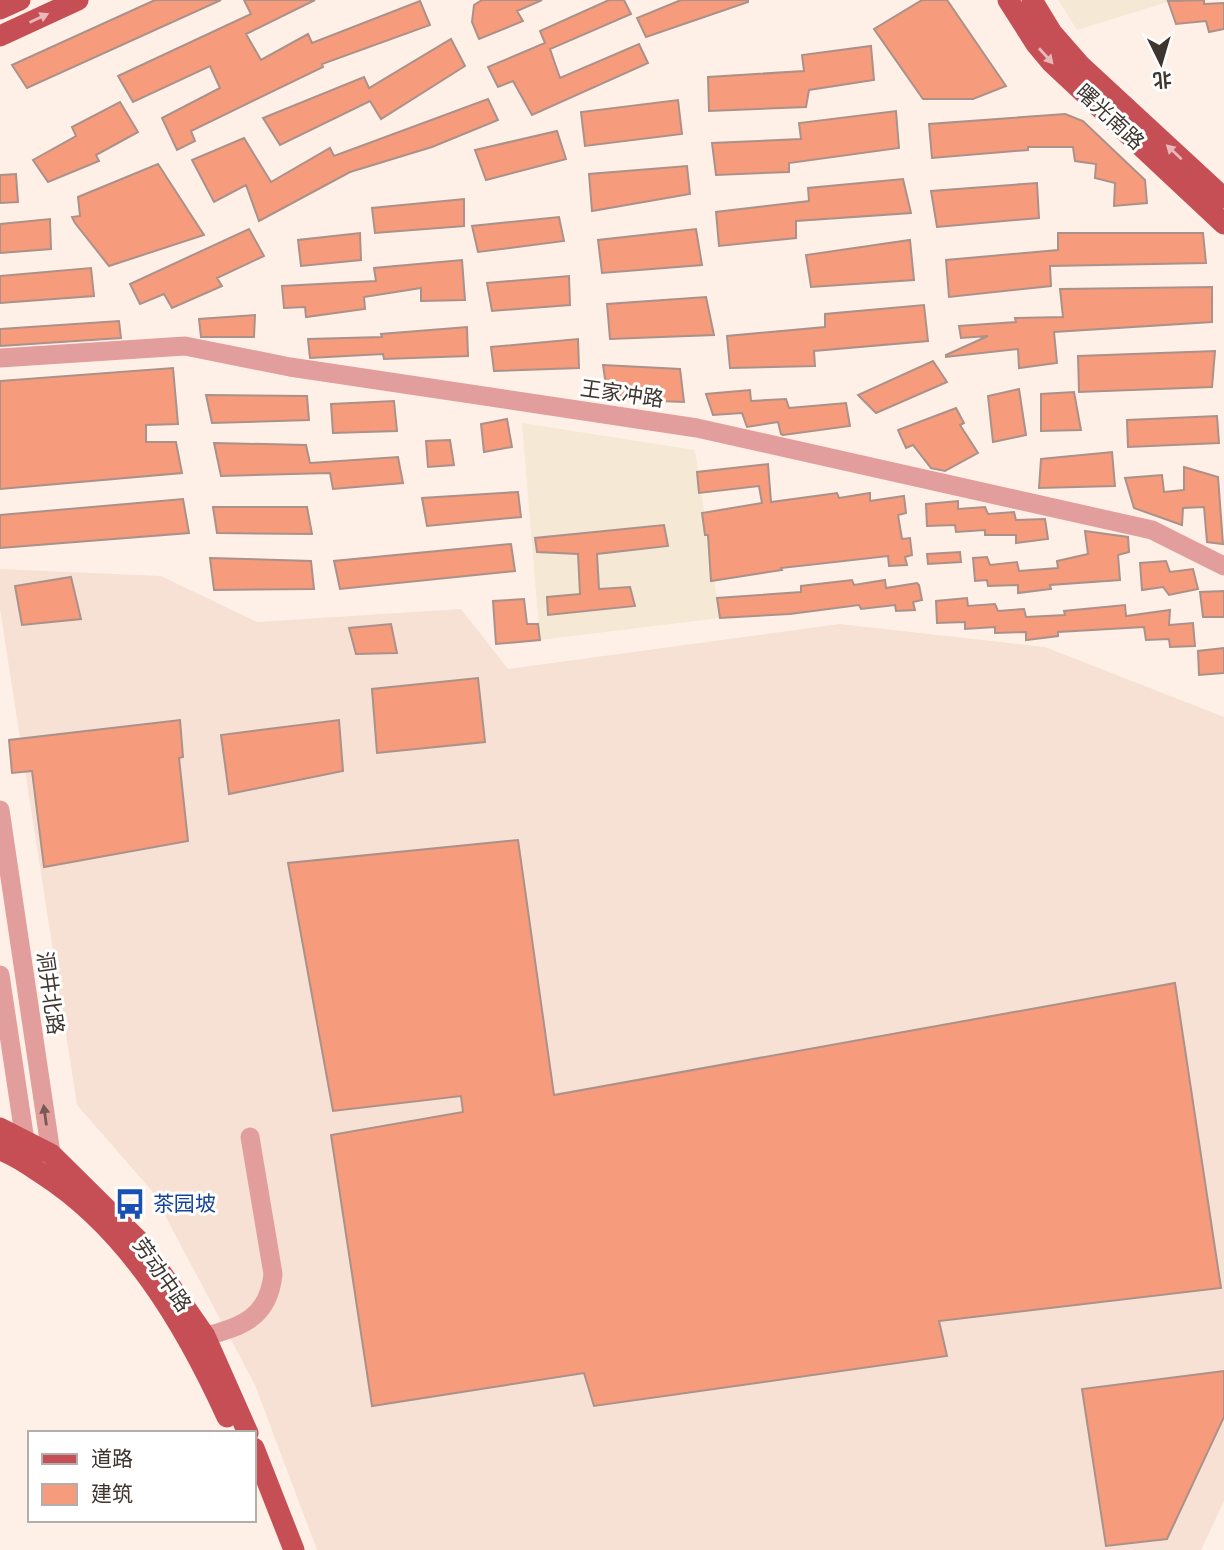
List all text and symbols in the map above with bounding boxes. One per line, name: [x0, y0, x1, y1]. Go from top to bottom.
one-way arrow: [29, 12, 49, 24]
north arrow: [1126, 28, 1196, 98]
one-way arrow: [1038, 47, 1054, 64]
text: 北: [1152, 65, 1173, 93]
street label: 曙光南路: [1070, 78, 1150, 156]
one-way arrow: [1166, 144, 1183, 160]
street label: 王家冲路: [578, 374, 666, 414]
street label: 洞井北路: [30, 949, 70, 1037]
one-way arrow: [39, 1103, 50, 1125]
bus stop icon: 茶园坡: [113, 1187, 147, 1221]
place label: 茶园坡: [153, 1190, 216, 1218]
street label: 劳动中路: [126, 1233, 198, 1317]
legend: [28, 1431, 256, 1522]
text: 道路: [91, 1445, 133, 1473]
text: 建筑: [91, 1480, 133, 1508]

